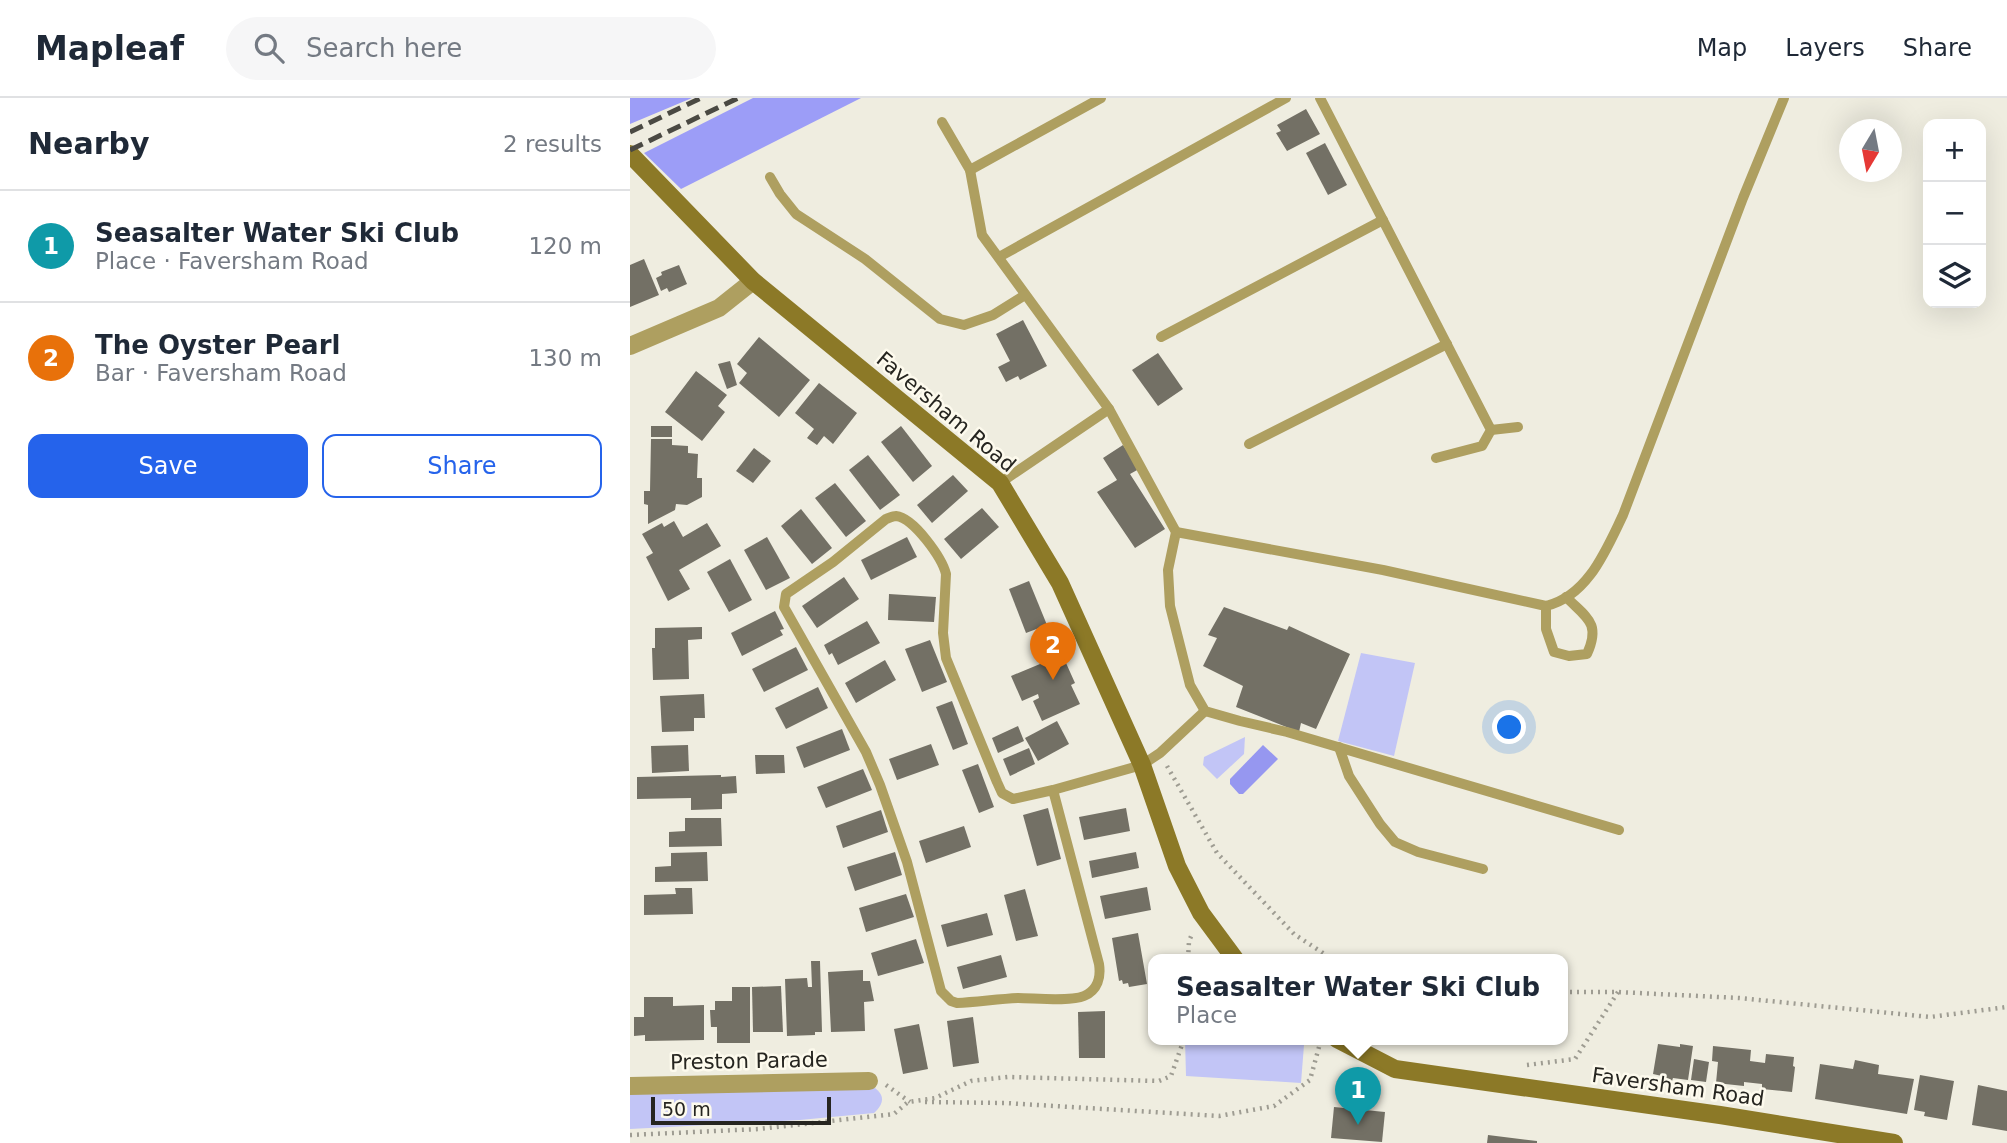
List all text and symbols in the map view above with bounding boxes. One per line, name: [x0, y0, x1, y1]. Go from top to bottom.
search box: [226, 17, 716, 80]
text: Mapleaf: [35, 29, 184, 68]
icon: search: [250, 29, 288, 67]
text: Search here: [306, 33, 462, 63]
text: Map: [1697, 34, 1747, 62]
text: Layers: [1785, 34, 1865, 62]
text: Share: [1903, 34, 1972, 62]
north arrow: [1839, 119, 1902, 182]
map controls: [1923, 119, 1986, 308]
button: +: [1923, 119, 1986, 182]
text: Nearby: [28, 126, 150, 161]
text: 2 results: [503, 131, 602, 157]
button: −: [1923, 182, 1986, 245]
text: Seasalter Water Ski Club: [95, 218, 459, 248]
text: 1: [43, 233, 59, 259]
text: 120 m: [528, 233, 602, 259]
button: layers: [1923, 245, 1986, 308]
text: Place · Faversham Road: [95, 248, 369, 274]
text: The Oyster Pearl: [95, 330, 340, 360]
text: 2: [43, 345, 59, 371]
text: 130 m: [528, 345, 602, 371]
street label: Faversham Road: [872, 347, 1020, 477]
text: Bar · Faversham Road: [95, 360, 347, 386]
button: Save: [28, 434, 308, 498]
button: Share: [322, 434, 602, 498]
pin: 2: [1030, 622, 1076, 680]
your location: [1492, 710, 1526, 744]
popup: [1148, 954, 1568, 1045]
text: Seasalter Water Ski Club: [1176, 972, 1540, 1002]
text: Place: [1176, 1002, 1237, 1028]
street label: Preston Parade: [670, 1048, 828, 1074]
street label: Faversham Road: [1590, 1063, 1766, 1111]
pin: 1: [1335, 1067, 1381, 1125]
scale bar: [651, 1094, 831, 1126]
text: 50 m: [662, 1098, 711, 1120]

